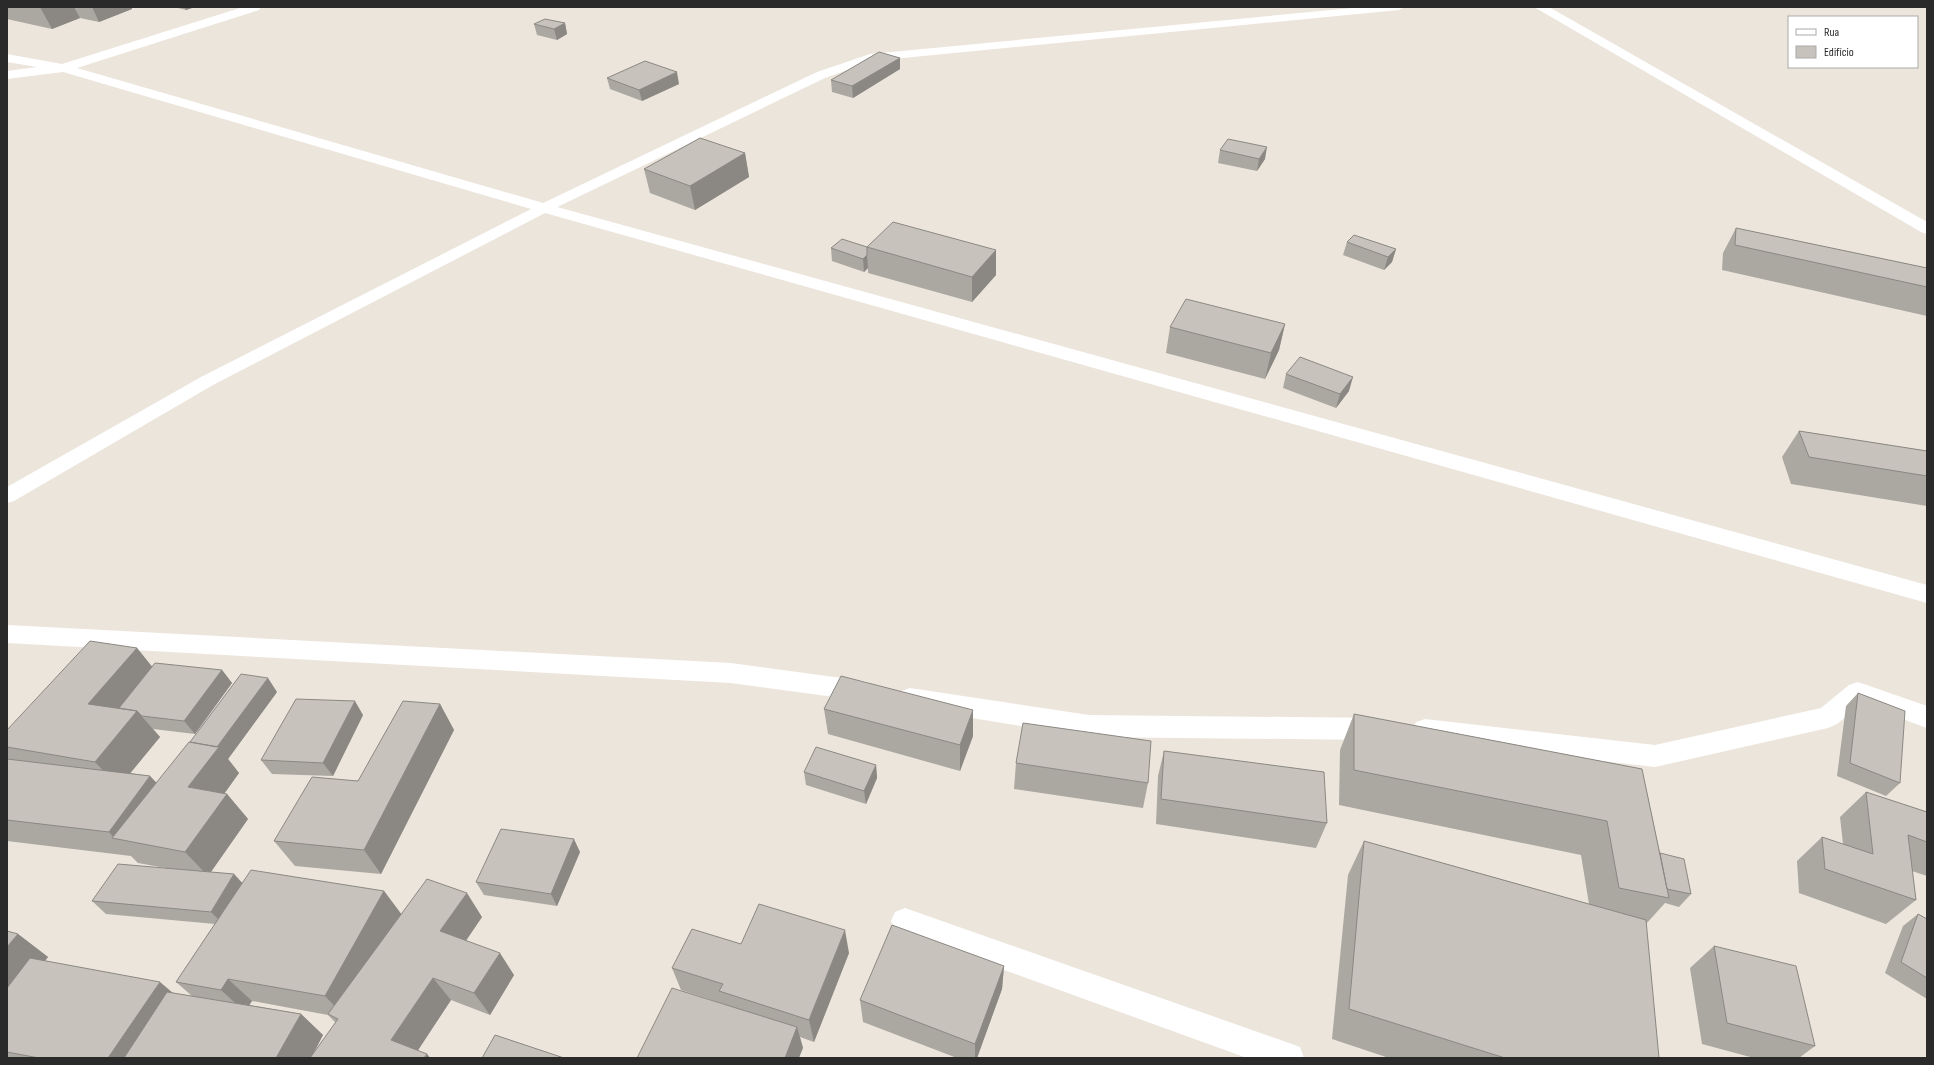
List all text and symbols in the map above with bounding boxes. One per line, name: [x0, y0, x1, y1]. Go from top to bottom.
legend: [1788, 16, 1918, 68]
text: Rua: [1824, 25, 1840, 40]
text: Edifício: [1824, 45, 1854, 60]

